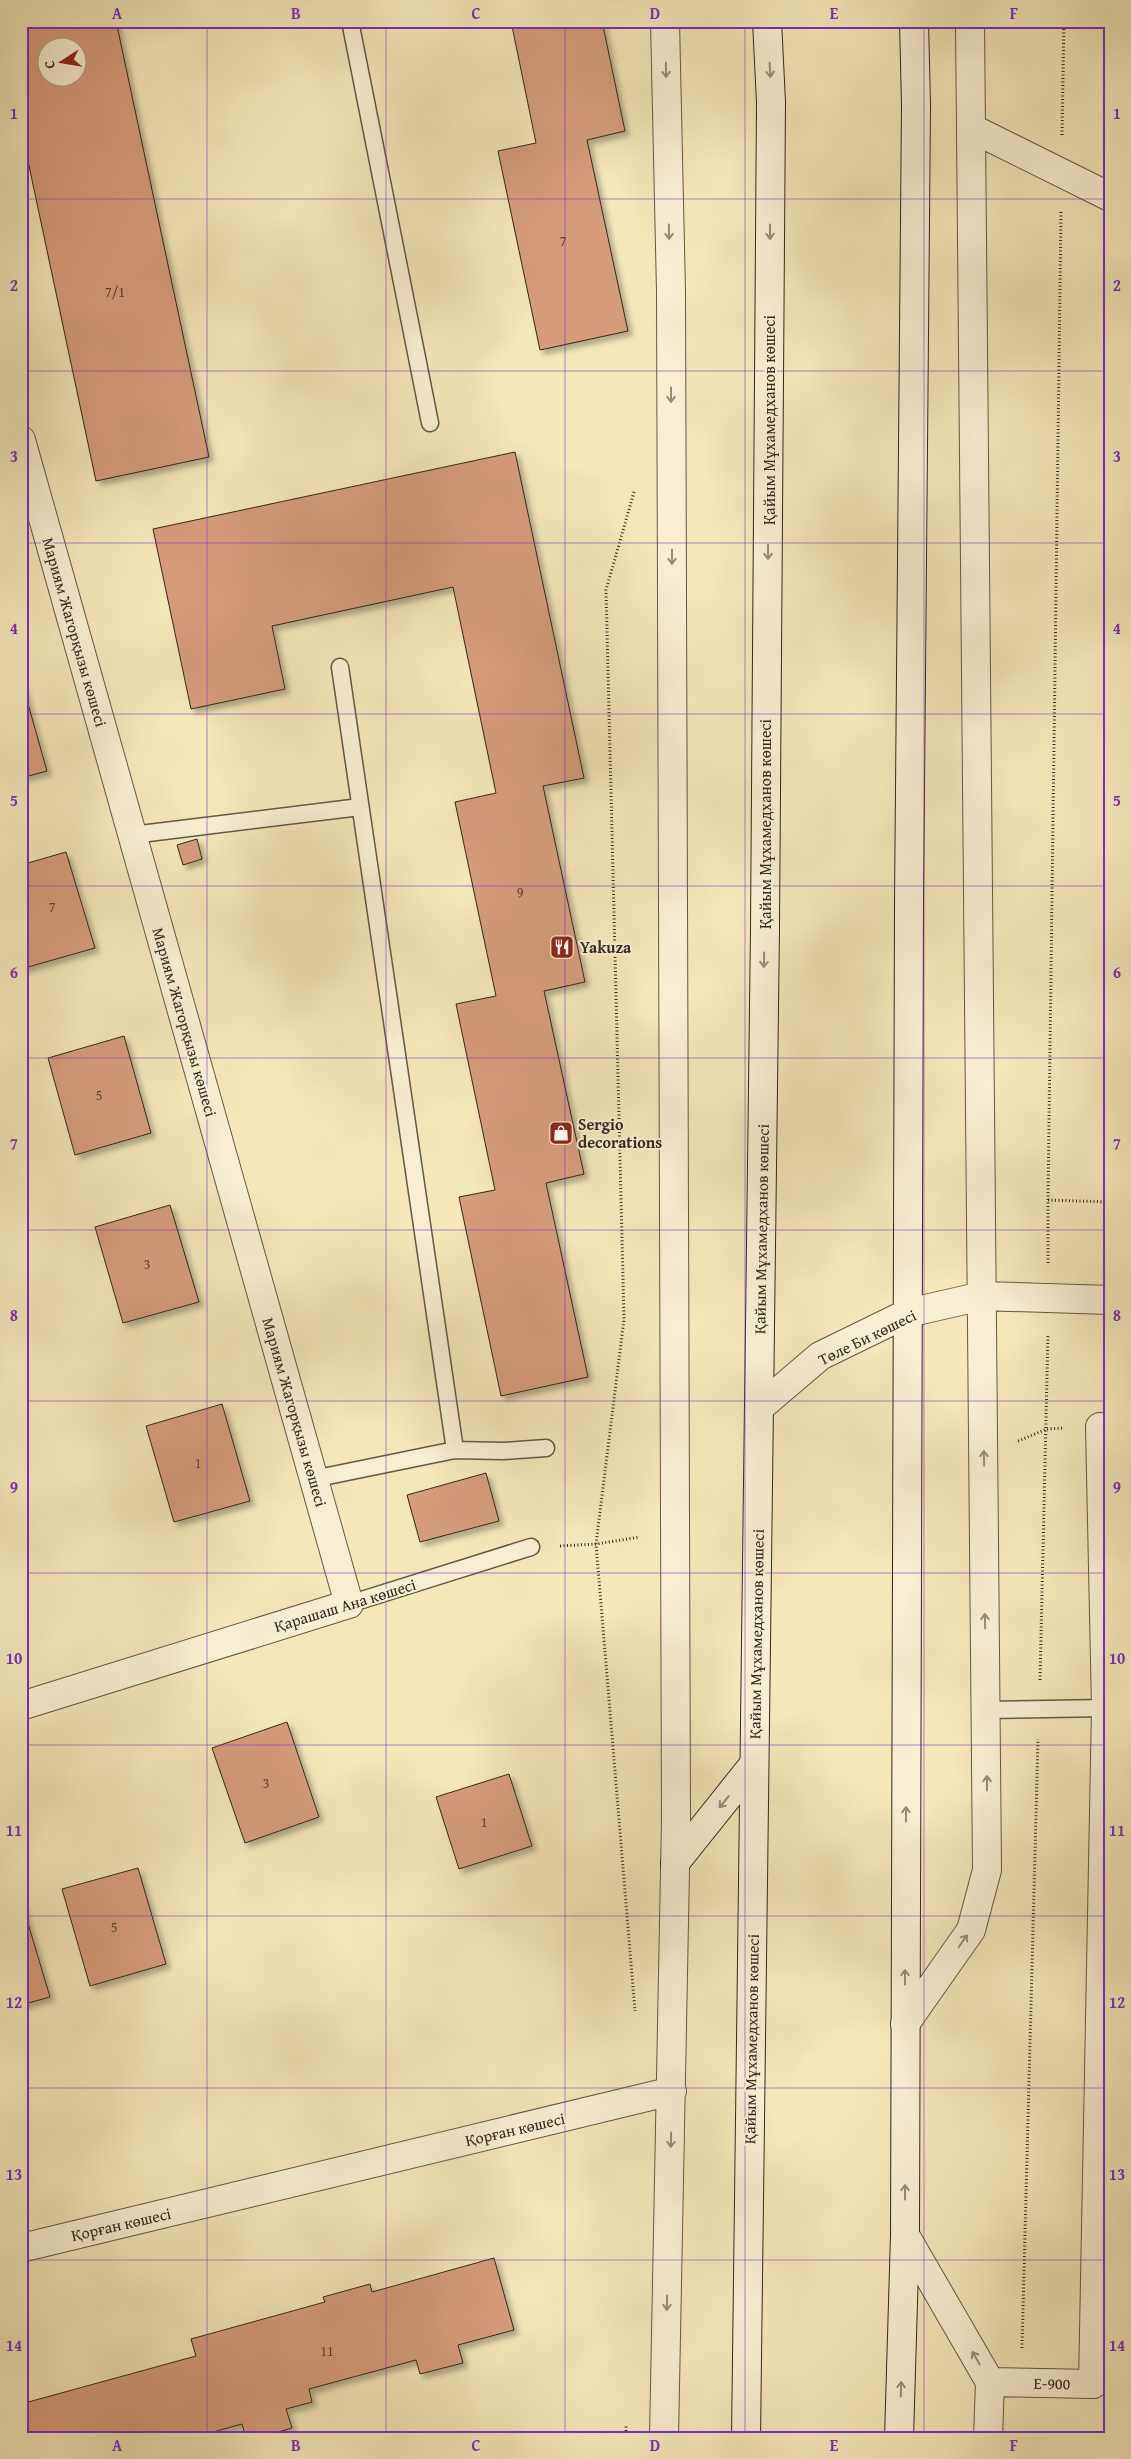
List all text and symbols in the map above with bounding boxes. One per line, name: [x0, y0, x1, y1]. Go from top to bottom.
text: A: [112, 1, 123, 25]
text: B: [291, 1, 301, 25]
text: C: [471, 1, 481, 25]
text: D: [650, 1, 660, 25]
text: E: [830, 1, 839, 25]
text: F: [1010, 1, 1018, 25]
north arrow: [38, 38, 88, 88]
text: С: [39, 59, 60, 71]
one-way arrow: [661, 62, 671, 78]
one-way arrow: [765, 62, 774, 78]
text: 1: [10, 101, 18, 125]
text: 1: [1113, 101, 1121, 125]
one-way arrow: [665, 224, 674, 240]
one-way arrow: [765, 224, 775, 240]
house number: 7: [560, 231, 567, 251]
text: 2: [10, 273, 18, 297]
text: 2: [1113, 273, 1121, 297]
house number: 7/1: [105, 282, 125, 302]
street label: Қайым Мұхамедханов көшесі: [757, 314, 781, 525]
one-way arrow: [666, 386, 676, 403]
text: 3: [10, 444, 18, 468]
text: 3: [1113, 444, 1121, 468]
street label: Мариям Жагорқызы көшесі: [36, 535, 114, 730]
one-way arrow: [763, 544, 773, 560]
one-way arrow: [667, 549, 677, 565]
text: 4: [10, 616, 18, 640]
text: 4: [1113, 616, 1121, 640]
street label: Қайым Мұхамедханов көшесі: [753, 718, 777, 929]
text: 5: [10, 788, 18, 812]
text: 5: [1113, 788, 1121, 812]
house number: 9: [517, 882, 524, 902]
house number: 7: [49, 897, 56, 917]
street label: Мариям Жагорқызы көшесі: [146, 925, 224, 1120]
restaurant icon: Yakuza: [549, 934, 575, 960]
place label: Yakuza: [580, 935, 632, 959]
one-way arrow: [759, 952, 769, 968]
text: 6: [10, 960, 18, 984]
text: 6: [1113, 960, 1121, 984]
house number: 5: [96, 1085, 102, 1105]
place label: Sergio decorations: [578, 1112, 662, 1154]
shop icon: Sergio decorations: [548, 1120, 574, 1146]
street label: Қайым Мұхамедханов көшесі: [747, 1123, 775, 1334]
text: 7: [10, 1131, 18, 1155]
text: 7: [1113, 1131, 1121, 1155]
house number: 3: [144, 1254, 150, 1274]
text: 8: [10, 1303, 18, 1327]
street label: Төле Би көшесі: [814, 1303, 921, 1371]
text: 8: [1113, 1303, 1121, 1327]
street label: Мариям Жагорқызы көшесі: [256, 1315, 334, 1510]
one-way arrow: [979, 1450, 989, 1466]
house number: 1: [195, 1453, 201, 1473]
text: 9: [10, 1475, 18, 1499]
text: 9: [1113, 1475, 1121, 1499]
street label: Қайым Мұхамедханов көшесі: [742, 1528, 770, 1739]
street label: Қарашаш Ана көшесі: [271, 1572, 419, 1638]
one-way arrow: [981, 1613, 990, 1629]
text: 10: [6, 1646, 22, 1670]
text: 10: [1109, 1646, 1125, 1670]
house number: 3: [263, 1773, 269, 1793]
one-way arrow: [982, 1775, 992, 1792]
one-way arrow: [719, 1796, 730, 1809]
one-way arrow: [901, 1806, 911, 1822]
house number: 1: [481, 1812, 487, 1832]
text: 11: [6, 1818, 22, 1842]
text: 11: [1109, 1818, 1125, 1842]
house number: 5: [111, 1917, 117, 1937]
street label: Қайым Мұхамедханов көшесі: [737, 1933, 765, 2144]
one-way arrow: [958, 1934, 968, 1948]
one-way arrow: [900, 1969, 910, 1985]
text: 12: [6, 1990, 22, 2014]
text: 12: [1109, 1990, 1125, 2014]
street label: Қорған көшесі: [463, 2106, 568, 2152]
one-way arrow: [666, 2132, 676, 2148]
text: 13: [6, 2162, 22, 2186]
text: 13: [1109, 2162, 1125, 2186]
one-way arrow: [900, 2184, 910, 2200]
street label: Қорған көшесі: [69, 2201, 174, 2247]
one-way arrow: [662, 2294, 672, 2310]
text: 14: [6, 2333, 22, 2357]
text: 14: [1109, 2333, 1125, 2357]
house number: 11: [320, 2341, 334, 2361]
one-way arrow: [970, 2351, 980, 2365]
street label: E-900: [1033, 2371, 1071, 2395]
one-way arrow: [896, 2381, 905, 2397]
text: A: [112, 2433, 123, 2457]
text: B: [291, 2433, 301, 2457]
text: C: [471, 2433, 481, 2457]
text: D: [650, 2433, 660, 2457]
text: E: [830, 2433, 839, 2457]
text: F: [1010, 2433, 1018, 2457]

